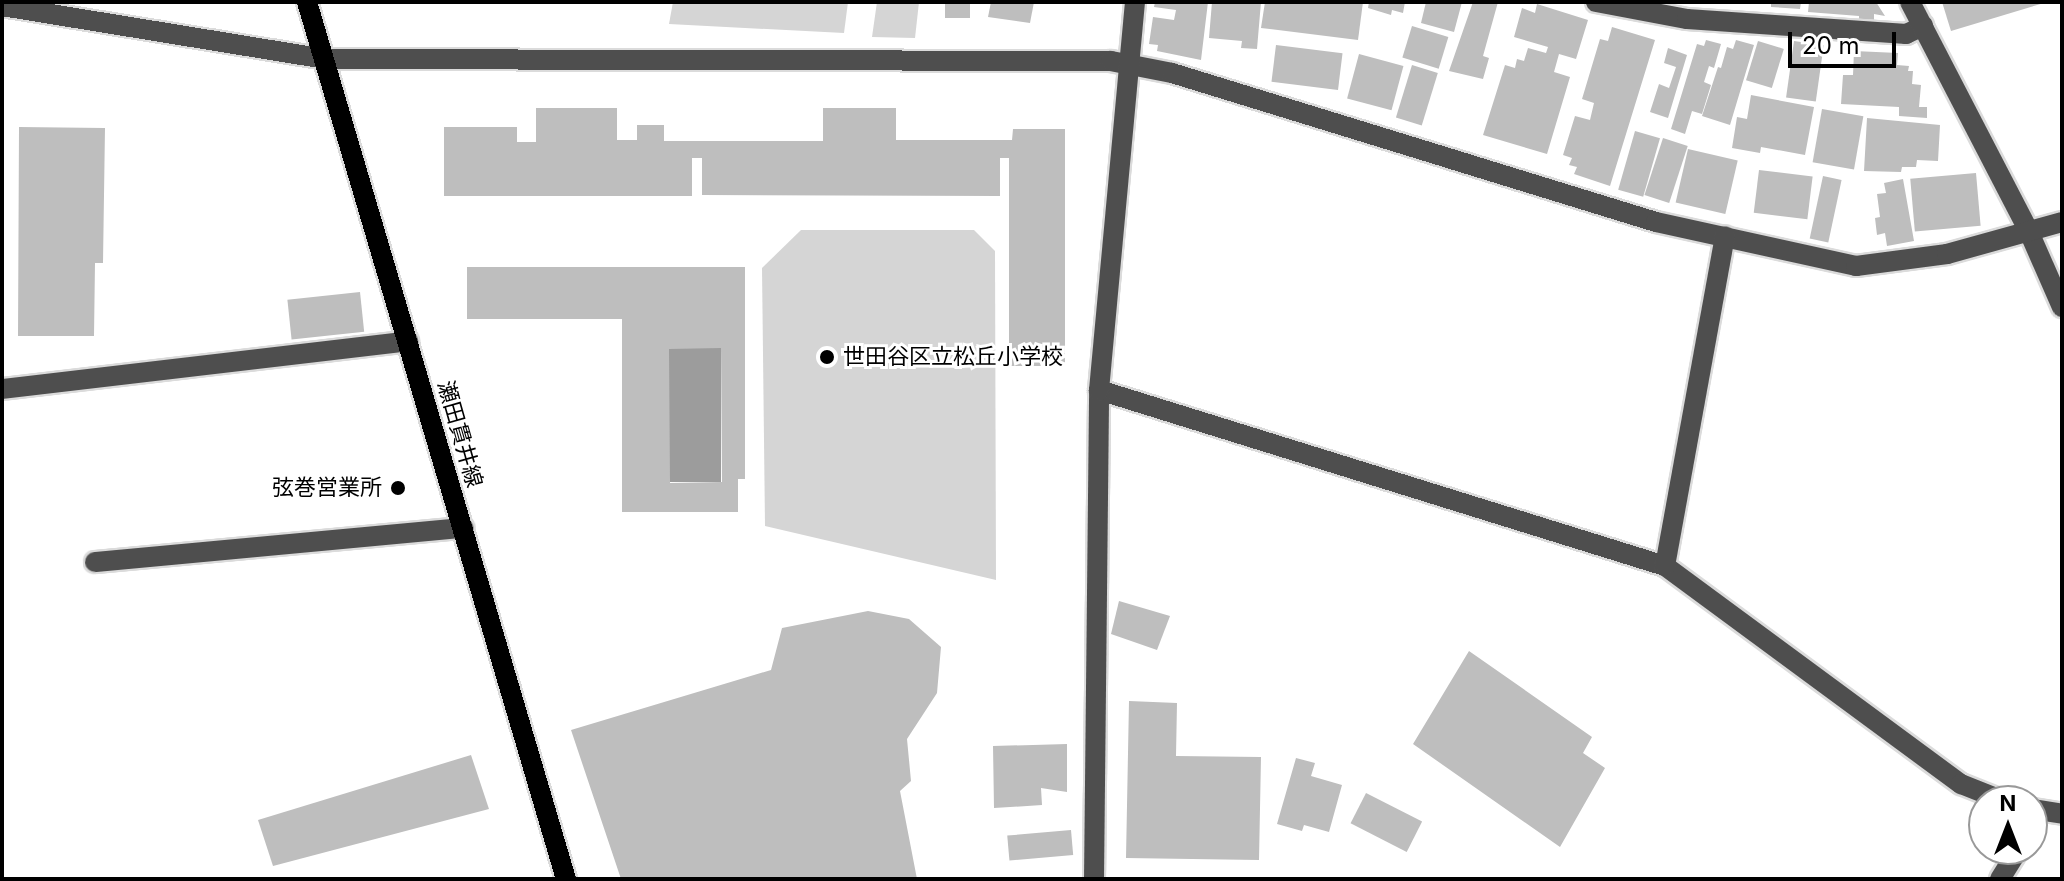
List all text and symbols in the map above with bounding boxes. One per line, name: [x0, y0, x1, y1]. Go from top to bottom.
scale bar: [1792, 16, 1900, 66]
text: 20 m: [1802, 31, 1860, 60]
place label: 世田谷区立松丘小学校: [843, 344, 1063, 370]
marker: 世田谷区立松丘小学校: [818, 348, 836, 366]
street label: 瀬田貫井線: [432, 377, 488, 491]
place label: 弦巻営業所: [272, 475, 382, 501]
marker: 弦巻営業所: [389, 479, 407, 497]
north arrow: [1968, 785, 2048, 865]
text: N: [2000, 790, 2016, 816]

